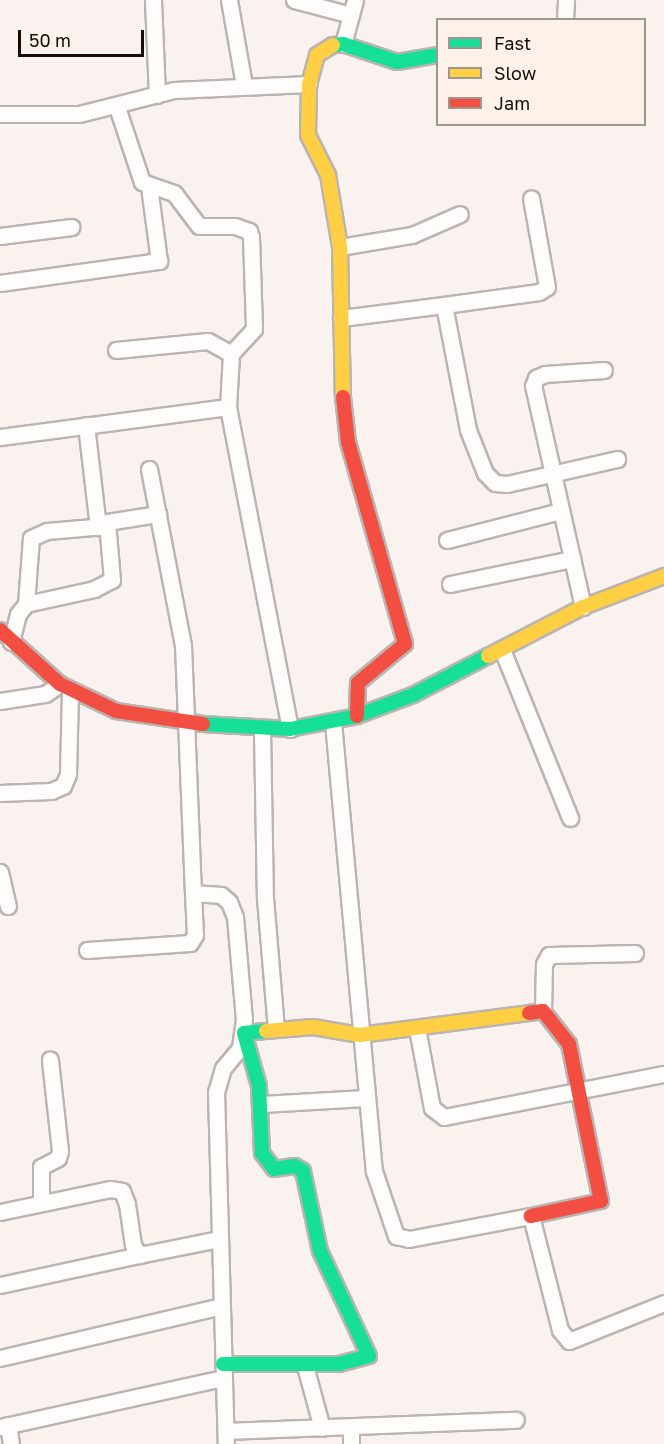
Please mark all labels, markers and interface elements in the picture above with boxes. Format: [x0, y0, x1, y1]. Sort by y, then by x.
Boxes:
scale bar [21, 18, 147, 56]
legend [436, 18, 646, 126]
text: 50 m [29, 29, 71, 51]
text: Fast [494, 32, 531, 54]
text: Slow [494, 62, 536, 84]
text: Jam [494, 92, 530, 114]

